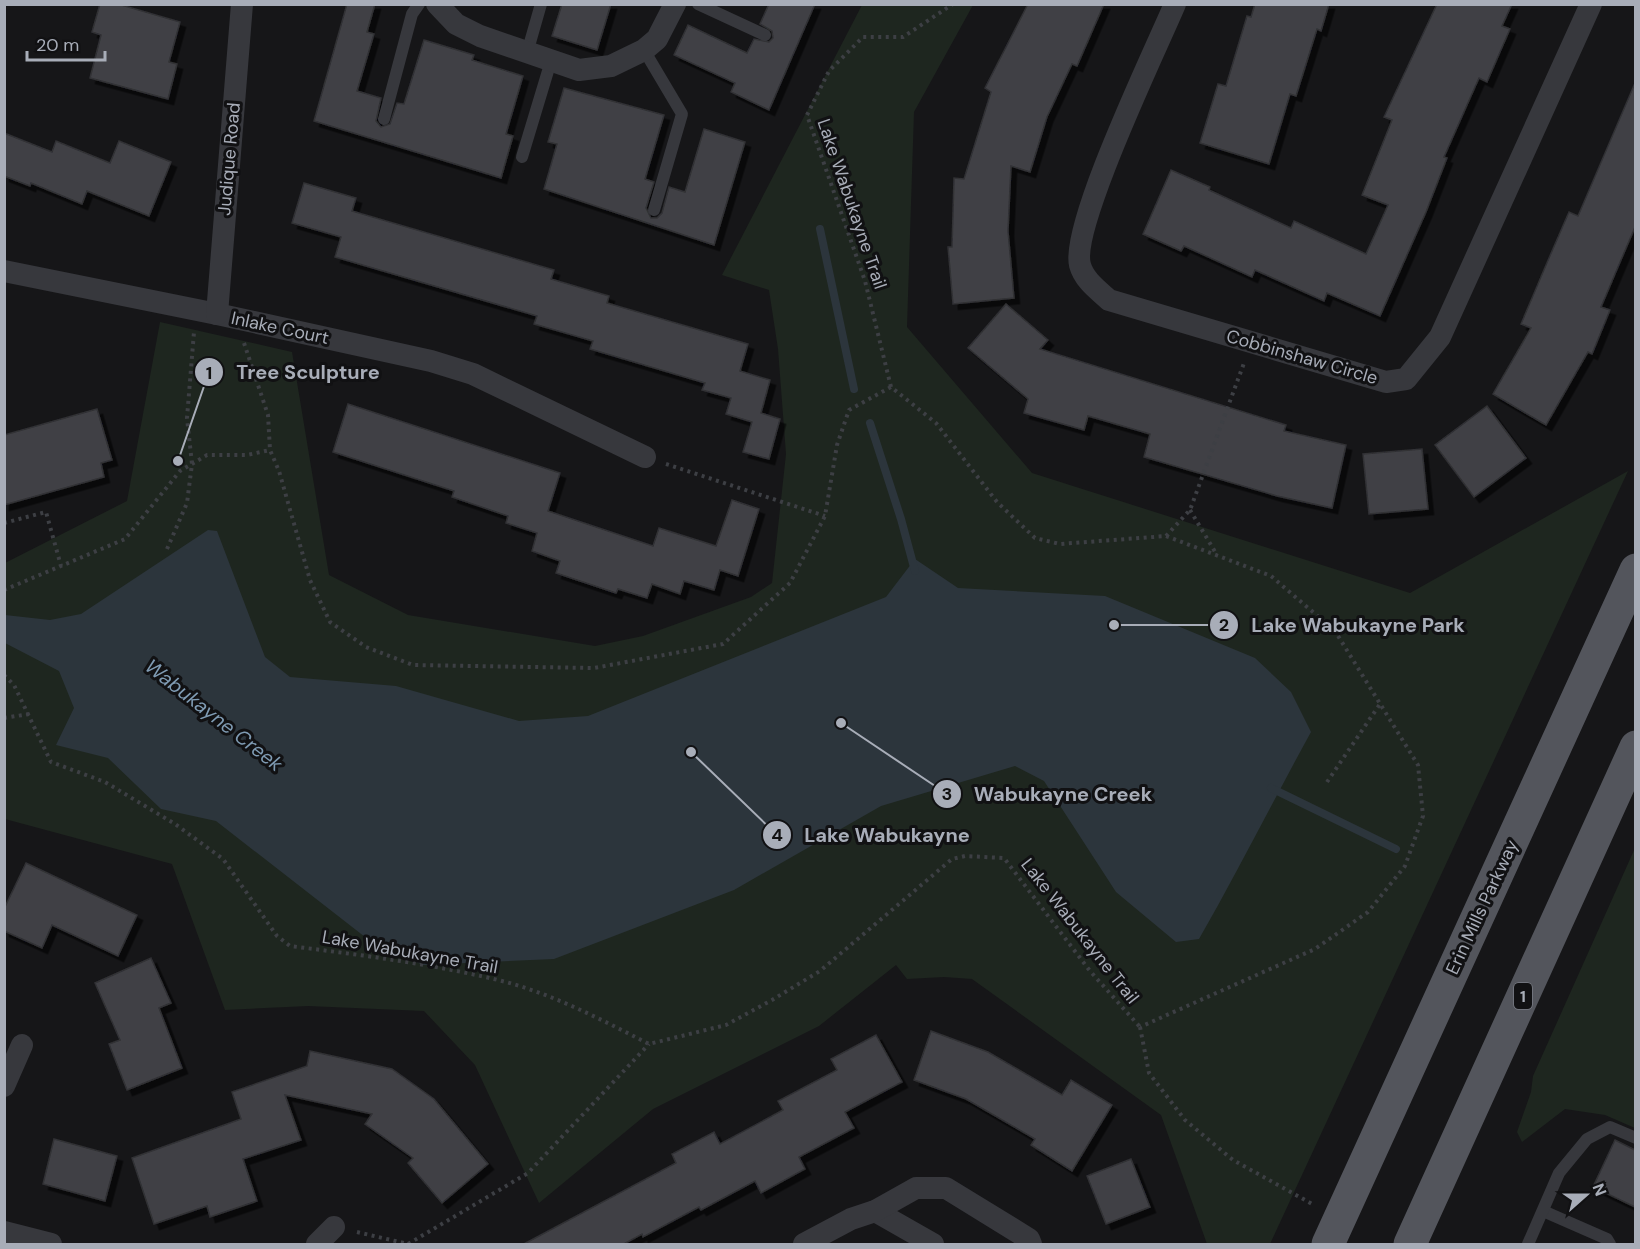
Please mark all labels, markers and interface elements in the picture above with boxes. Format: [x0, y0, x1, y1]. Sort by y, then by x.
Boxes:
scale bar [27, 24, 105, 62]
text: 20 m [36, 33, 79, 57]
street label: Judique Road [212, 101, 246, 217]
street label: Lake Wabukayne Trail [812, 116, 892, 292]
street label: Inlake Court [229, 306, 331, 350]
street label: Cobbinshaw Circle [1224, 324, 1380, 390]
callout: Tree Sculpture [194, 353, 391, 391]
text: Tree Sculpture [236, 359, 380, 385]
text: 1 [206, 361, 212, 385]
callout: Lake Wabukayne Park [1209, 606, 1477, 644]
text: Lake Wabukayne Park [1251, 612, 1465, 638]
text: 2 [1219, 613, 1229, 637]
water label: Wabukayne Creek [140, 653, 289, 778]
callout: Wabukayne Creek [932, 775, 1165, 813]
text: Wabukayne Creek [974, 781, 1153, 807]
text: 3 [942, 782, 952, 806]
callout: Lake Wabukayne [762, 816, 982, 854]
text: Lake Wabukayne [804, 822, 970, 848]
text: 4 [771, 823, 783, 847]
street label: Erin Mills Parkway [1440, 836, 1524, 978]
street label: Lake Wabukayne Trail [1016, 853, 1144, 1009]
street label: Lake Wabukayne Trail [320, 925, 500, 979]
road number: 1 [1514, 983, 1532, 1009]
north arrow [1556, 1165, 1616, 1225]
text: N [1588, 1181, 1611, 1199]

